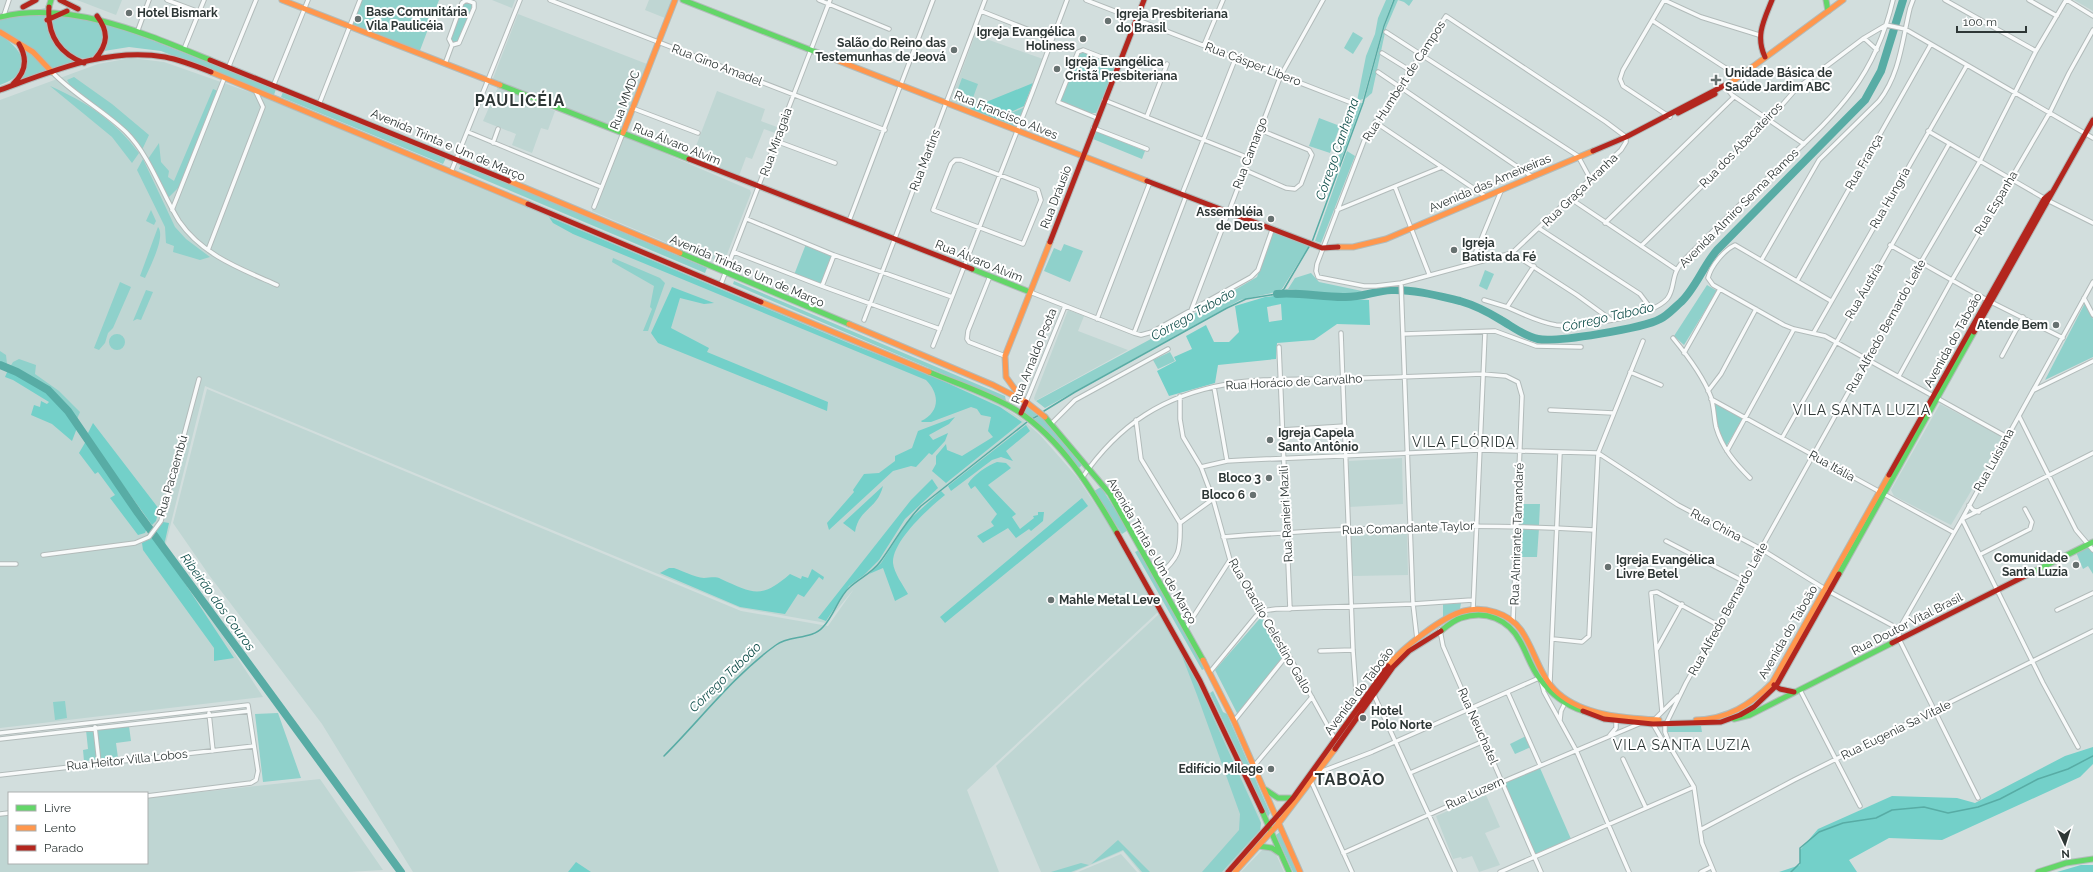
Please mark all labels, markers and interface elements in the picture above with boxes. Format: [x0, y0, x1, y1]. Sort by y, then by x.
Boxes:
place label: Base Comunitária Vila Paulicéia [366, 5, 468, 33]
place label: Hotel Bismark [137, 6, 218, 20]
place label: Igreja Presbiteriana do Brasil [1116, 7, 1228, 35]
marker: Hotel Bismark [124, 8, 134, 18]
scale bar [1957, 8, 2026, 34]
marker: Base Comunitária Vila Paulicéia [353, 14, 363, 24]
text: 100 m [1963, 15, 1997, 29]
marker: Igreja Presbiteriana do Brasil [1103, 16, 1113, 26]
street label: Rua Humbert de Campos [1360, 18, 1448, 144]
place label: Igreja Evangélica Holiness [976, 25, 1075, 53]
marker: Igreja Evangélica Holiness [1078, 34, 1088, 44]
place label: Salão do Reino das Testemunhas de Jeová [815, 36, 946, 64]
street label: Rua Cásper Libero [1203, 39, 1303, 89]
street label: Rua Gino Amadel [670, 41, 765, 89]
marker: Salão do Reino das Testemunhas de Jeová [949, 45, 959, 55]
place label: Igreja Evangélica Cristã Presbiteriana [1065, 55, 1178, 83]
marker: Igreja Evangélica Cristã Presbiteriana [1052, 64, 1062, 74]
place label: Unidade Básica de Saúde Jardim ABC [1725, 66, 1832, 94]
street label: Rua MMDC [607, 68, 643, 132]
marker: Unidade Básica de Saúde Jardim ABC [1710, 74, 1722, 86]
street label: Rua Francisco Alves [952, 88, 1060, 142]
district label: PAULICÉIA [475, 90, 565, 110]
water label: Córrego Canhema [1312, 96, 1362, 202]
street label: Rua dos Abacateiros [1697, 99, 1786, 191]
street label: Avenida Trinta e Um de Março [369, 106, 527, 184]
street label: Rua Miragaia [757, 106, 795, 178]
street label: Rua Camargo [1230, 115, 1270, 191]
street label: Rua Álvaro Alvim [631, 120, 723, 168]
street label: Rua Martins [907, 127, 943, 193]
street label: Rua França [1842, 132, 1886, 192]
street label: Avenida Almiro Senna Ramos [1677, 145, 1802, 270]
street label: Avenida das Ameixeiras [1427, 151, 1553, 215]
street label: Rua Graça Aranha [1540, 151, 1620, 229]
street label: Rua Dráusio [1038, 163, 1074, 231]
street label: Rua Hungria [1867, 165, 1913, 231]
street label: Rua Espanha [1971, 169, 2021, 237]
place label: Assembléia de Deus [1196, 205, 1263, 233]
marker: Assembléia de Deus [1266, 214, 1276, 224]
street label: Avenida Trinta e Um de Março [668, 232, 826, 310]
place label: Igreja Batista da Fé [1462, 236, 1536, 264]
street label: Rua Álvaro Alvim [933, 237, 1025, 285]
marker: Igreja Batista da Fé [1449, 245, 1459, 255]
street label: Rua Alfredo Bernardo Leite [1843, 257, 1929, 395]
street label: Rua Áustria [1842, 260, 1886, 322]
water label: Córrego Taboão [1148, 285, 1238, 343]
street label: Avenida do Taboão [1921, 290, 1985, 390]
water label: Córrego Taboão [1560, 299, 1656, 335]
street label: Rua Arnaldo Psota [1008, 306, 1060, 406]
place label: Atende Bem [1977, 318, 2048, 332]
marker: Atende Bem [2051, 320, 2061, 330]
street label: Rua Horácio de Carvalho [1225, 371, 1363, 393]
district label: VILA SANTA LUZIA [1793, 402, 1931, 418]
place label: Igreja Capela Santo Antônio [1278, 426, 1358, 454]
street label: Rua Luisiana [1971, 426, 2017, 494]
district label: VILA FLÓRIDA [1412, 433, 1516, 450]
street label: Rua Pacaembú [154, 434, 190, 518]
marker: Igreja Capela Santo Antônio [1265, 435, 1275, 445]
street label: Rua Itália [1807, 448, 1857, 484]
street label: Rua Almirante Tamandaré [1508, 462, 1526, 606]
street label: Rua Ranieri Mazili [1276, 465, 1296, 563]
place label: Bloco 3 [1218, 471, 1261, 485]
marker: Bloco 3 [1264, 473, 1274, 483]
street label: Avenida Trinta e Um de Março [1104, 475, 1200, 627]
place label: Bloco 6 [1202, 488, 1245, 502]
marker: Bloco 6 [1248, 490, 1258, 500]
street label: Rua China [1688, 506, 1744, 544]
street label: Rua Comandante Taylor [1342, 519, 1475, 537]
street label: Rua Alfredo Bernardo Leite [1685, 540, 1771, 678]
water label: Ribeirão dos Couros [178, 550, 258, 654]
place label: Comunidade Santa Luzia [1994, 551, 2068, 579]
place label: Igreja Evangélica Livre Betel [1616, 553, 1715, 581]
street label: Rua Otacílio Celestino Gallo [1226, 556, 1314, 696]
marker: Comunidade Santa Luzia [2071, 560, 2081, 570]
marker: Igreja Evangélica Livre Betel [1603, 562, 1613, 572]
street label: Avenida do Taboão [1755, 583, 1821, 681]
street label: Rua Doutor Vital Brasil [1849, 590, 1965, 658]
place label: Mahle Metal Leve [1059, 593, 1160, 607]
marker: Mahle Metal Leve [1046, 595, 1056, 605]
water label: Córrego Taboão [686, 639, 764, 715]
street label: Avenida do Taboão [1322, 645, 1396, 737]
street label: Rua Neuchatel [1455, 686, 1501, 767]
street label: Rua Eugenia Sa Vitale [1839, 697, 1953, 763]
place label: Hotel Polo Norte [1371, 704, 1432, 732]
marker: Hotel Polo Norte [1358, 713, 1368, 723]
district label: VILA SANTA LUZIA [1613, 737, 1751, 753]
street label: Rua Heitor Villa Lobos [66, 747, 188, 773]
place label: Edifício Milege [1178, 762, 1263, 776]
marker: Edifício Milege [1266, 764, 1276, 774]
district label: TABOÃO [1315, 769, 1385, 789]
street label: Rua Luzern [1444, 774, 1506, 812]
legend [8, 792, 148, 864]
text: Livre [44, 801, 71, 815]
text: Lento [44, 821, 76, 835]
north arrow [2045, 824, 2085, 864]
text: Parado [44, 841, 83, 855]
text: N [2061, 847, 2070, 860]

